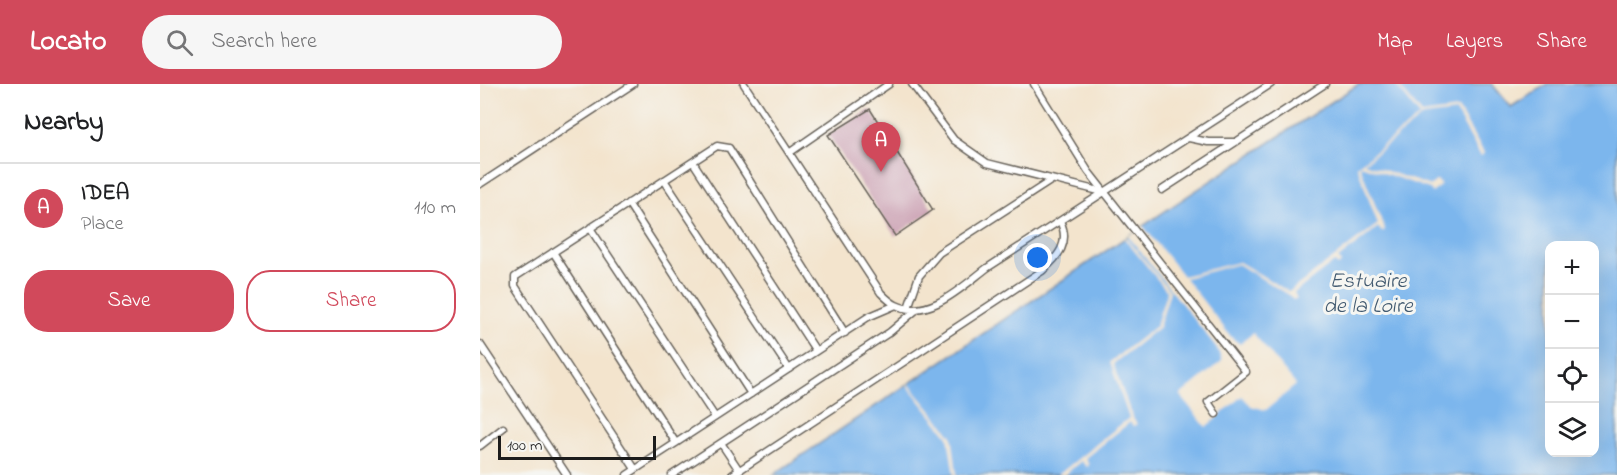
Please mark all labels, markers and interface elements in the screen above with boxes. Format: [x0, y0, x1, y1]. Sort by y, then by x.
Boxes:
search box [142, 15, 562, 69]
text: Locato [30, 22, 106, 63]
icon: search [163, 26, 196, 59]
text: Search here [211, 26, 317, 58]
text: Map [1377, 27, 1413, 57]
text: Layers [1446, 27, 1503, 57]
text: Share [1536, 27, 1587, 57]
text: Nearby [24, 104, 103, 142]
pin: A [862, 122, 900, 172]
text: IDEA [81, 178, 129, 210]
text: A [37, 194, 50, 223]
text: 110 m [414, 194, 456, 223]
text: Place [81, 210, 123, 239]
map controls [1545, 241, 1599, 457]
button: + [1545, 241, 1599, 295]
your location [1023, 243, 1052, 272]
water label: Estuaire de la Loire [1323, 266, 1414, 323]
button: Save [24, 270, 234, 332]
button: Share [246, 270, 456, 332]
button: − [1545, 295, 1599, 349]
button: locate [1545, 349, 1599, 403]
button: layers [1545, 403, 1599, 457]
scale bar [498, 433, 656, 460]
text: 100 m [507, 434, 542, 458]

